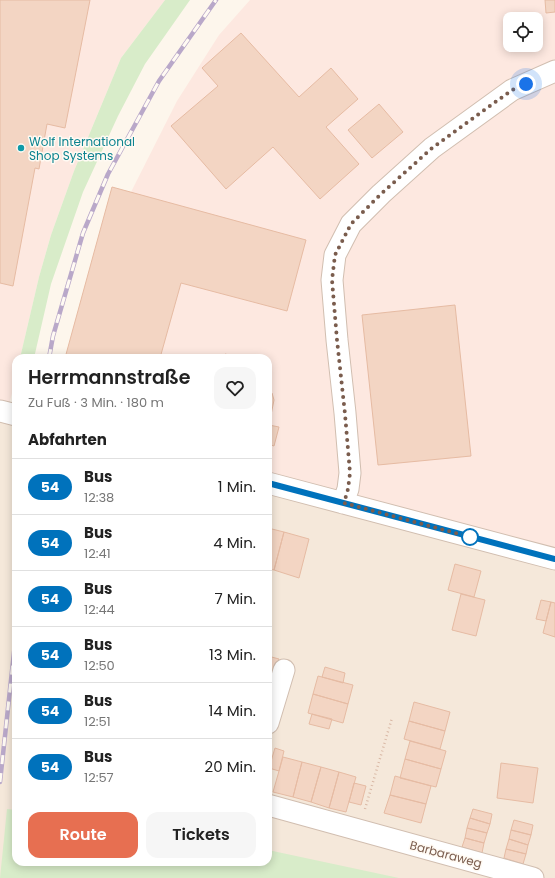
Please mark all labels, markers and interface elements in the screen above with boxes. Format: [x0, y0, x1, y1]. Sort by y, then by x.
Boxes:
map controls [503, 12, 543, 52]
button: locate [503, 12, 543, 52]
your location [516, 74, 536, 94]
place label: Wolf International Shop Systems [29, 133, 135, 164]
marker: Wolf International Shop Systems [16, 143, 26, 153]
text: Herrmannstraße [28, 364, 190, 391]
button: heart [214, 367, 256, 409]
text: Zu Fuß · 3 Min. · 180 m [28, 393, 164, 412]
text: Abfahrten [28, 429, 107, 450]
text: Bus [84, 466, 112, 487]
text: 1 Min. [218, 476, 256, 497]
text: 54 [41, 477, 59, 497]
text: 12:38 [84, 488, 114, 507]
text: Bus [84, 522, 112, 543]
unlabelled marker [461, 528, 479, 546]
text: 4 Min. [213, 532, 256, 553]
text: 54 [41, 533, 59, 553]
text: 12:41 [84, 544, 111, 563]
text: Bus [84, 578, 112, 599]
text: 7 Min. [214, 588, 256, 609]
text: 54 [41, 589, 59, 609]
text: 12:44 [84, 600, 115, 619]
text: Bus [84, 634, 112, 655]
text: 13 Min. [209, 644, 256, 665]
text: 54 [41, 645, 59, 665]
text: 12:50 [84, 656, 115, 675]
text: Bus [84, 690, 112, 711]
text: 14 Min. [208, 700, 256, 721]
text: 54 [41, 701, 59, 721]
text: 12:51 [84, 712, 111, 731]
text: Bus [84, 746, 112, 767]
text: 20 Min. [205, 756, 256, 777]
text: 54 [41, 757, 59, 777]
text: 12:57 [84, 768, 114, 787]
button: Route [28, 812, 138, 858]
button: Tickets [146, 812, 256, 858]
street label: Barbaraweg [408, 836, 484, 872]

